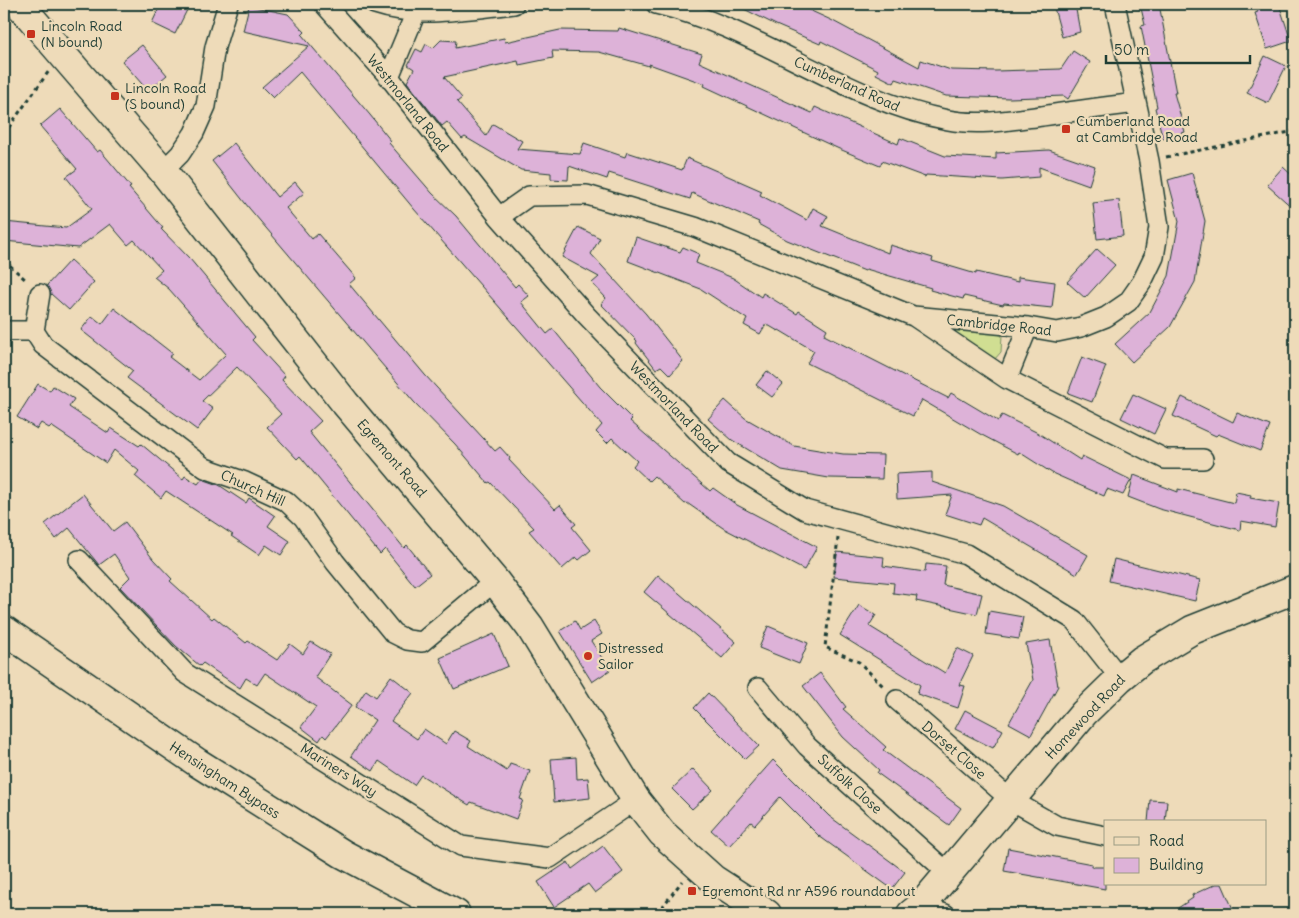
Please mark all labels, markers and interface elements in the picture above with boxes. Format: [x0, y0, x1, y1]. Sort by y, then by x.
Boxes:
place label: Lincoln Road (N bound) [41, 17, 122, 51]
marker: Lincoln Road (N bound) [25, 28, 37, 40]
scale bar [1106, 32, 1250, 64]
text: 50 m [1114, 40, 1149, 59]
street label: Westmorland Road [363, 51, 453, 155]
street label: Cumberland Road [791, 53, 903, 115]
place label: Lincoln Road (S bound) [125, 79, 206, 113]
marker: Lincoln Road (S bound) [109, 90, 121, 102]
place label: Cumberland Road at Cambridge Road [1076, 112, 1198, 146]
marker: Cumberland Road at Cambridge Road [1060, 123, 1072, 135]
street label: Cambridge Road [945, 311, 1053, 339]
street label: Westmorland Road [626, 357, 722, 457]
street label: Egremont Road [353, 415, 431, 501]
street label: Church Hill [218, 466, 288, 510]
place label: Distressed Sailor [598, 639, 664, 673]
marker: Distressed Sailor [582, 650, 594, 662]
street label: Homewood Road [1041, 671, 1129, 763]
street label: Dorset Close [918, 717, 990, 783]
street label: Hensingham Bypass [166, 737, 284, 823]
street label: Mariners Way [297, 739, 381, 801]
street label: Suffolk Close [814, 750, 886, 818]
legend [1104, 820, 1266, 886]
text: Road [1149, 831, 1184, 850]
text: Building [1149, 855, 1204, 874]
place label: Egremont Rd nr A596 roundabout [702, 882, 916, 900]
marker: Egremont Rd nr A596 roundabout [686, 885, 698, 897]

